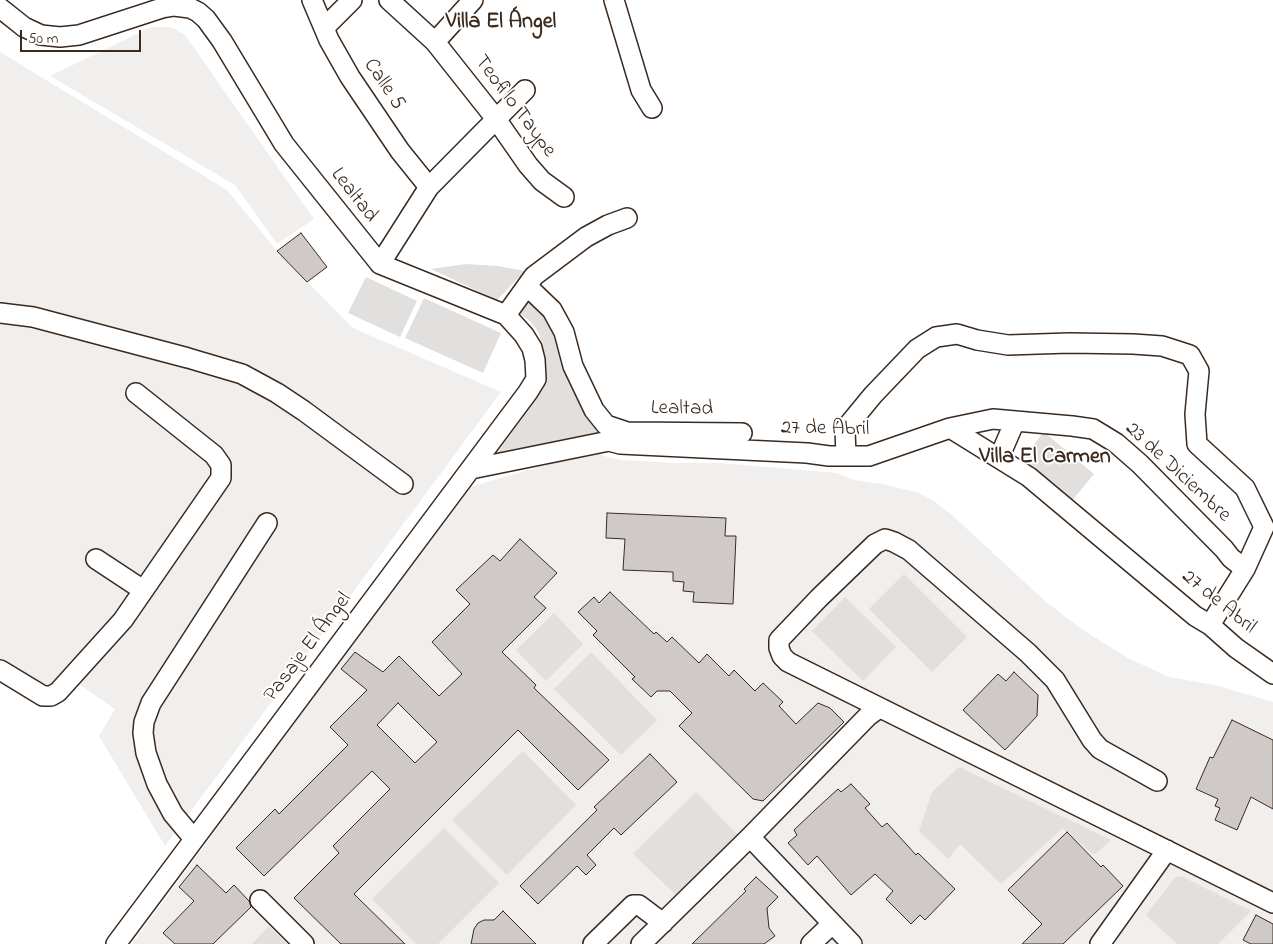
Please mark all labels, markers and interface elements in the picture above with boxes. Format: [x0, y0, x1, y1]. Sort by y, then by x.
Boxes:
district label: Villa El Ángel [446, 10, 556, 36]
scale bar [22, 20, 144, 52]
text: 50 m [28, 28, 58, 50]
street label: Teofilo Taype [467, 51, 561, 163]
street label: Calle 5 [357, 54, 409, 116]
street label: Lealtad [324, 164, 382, 228]
street label: Lealtad [651, 397, 713, 423]
street label: 27 de Abril [780, 417, 870, 443]
street label: 23 de Diciembre [1119, 417, 1235, 529]
district label: Villa El Carmen [979, 445, 1111, 471]
street label: 27 de Abril [1176, 565, 1260, 641]
street label: Pasaje El Ángel [260, 588, 358, 708]

